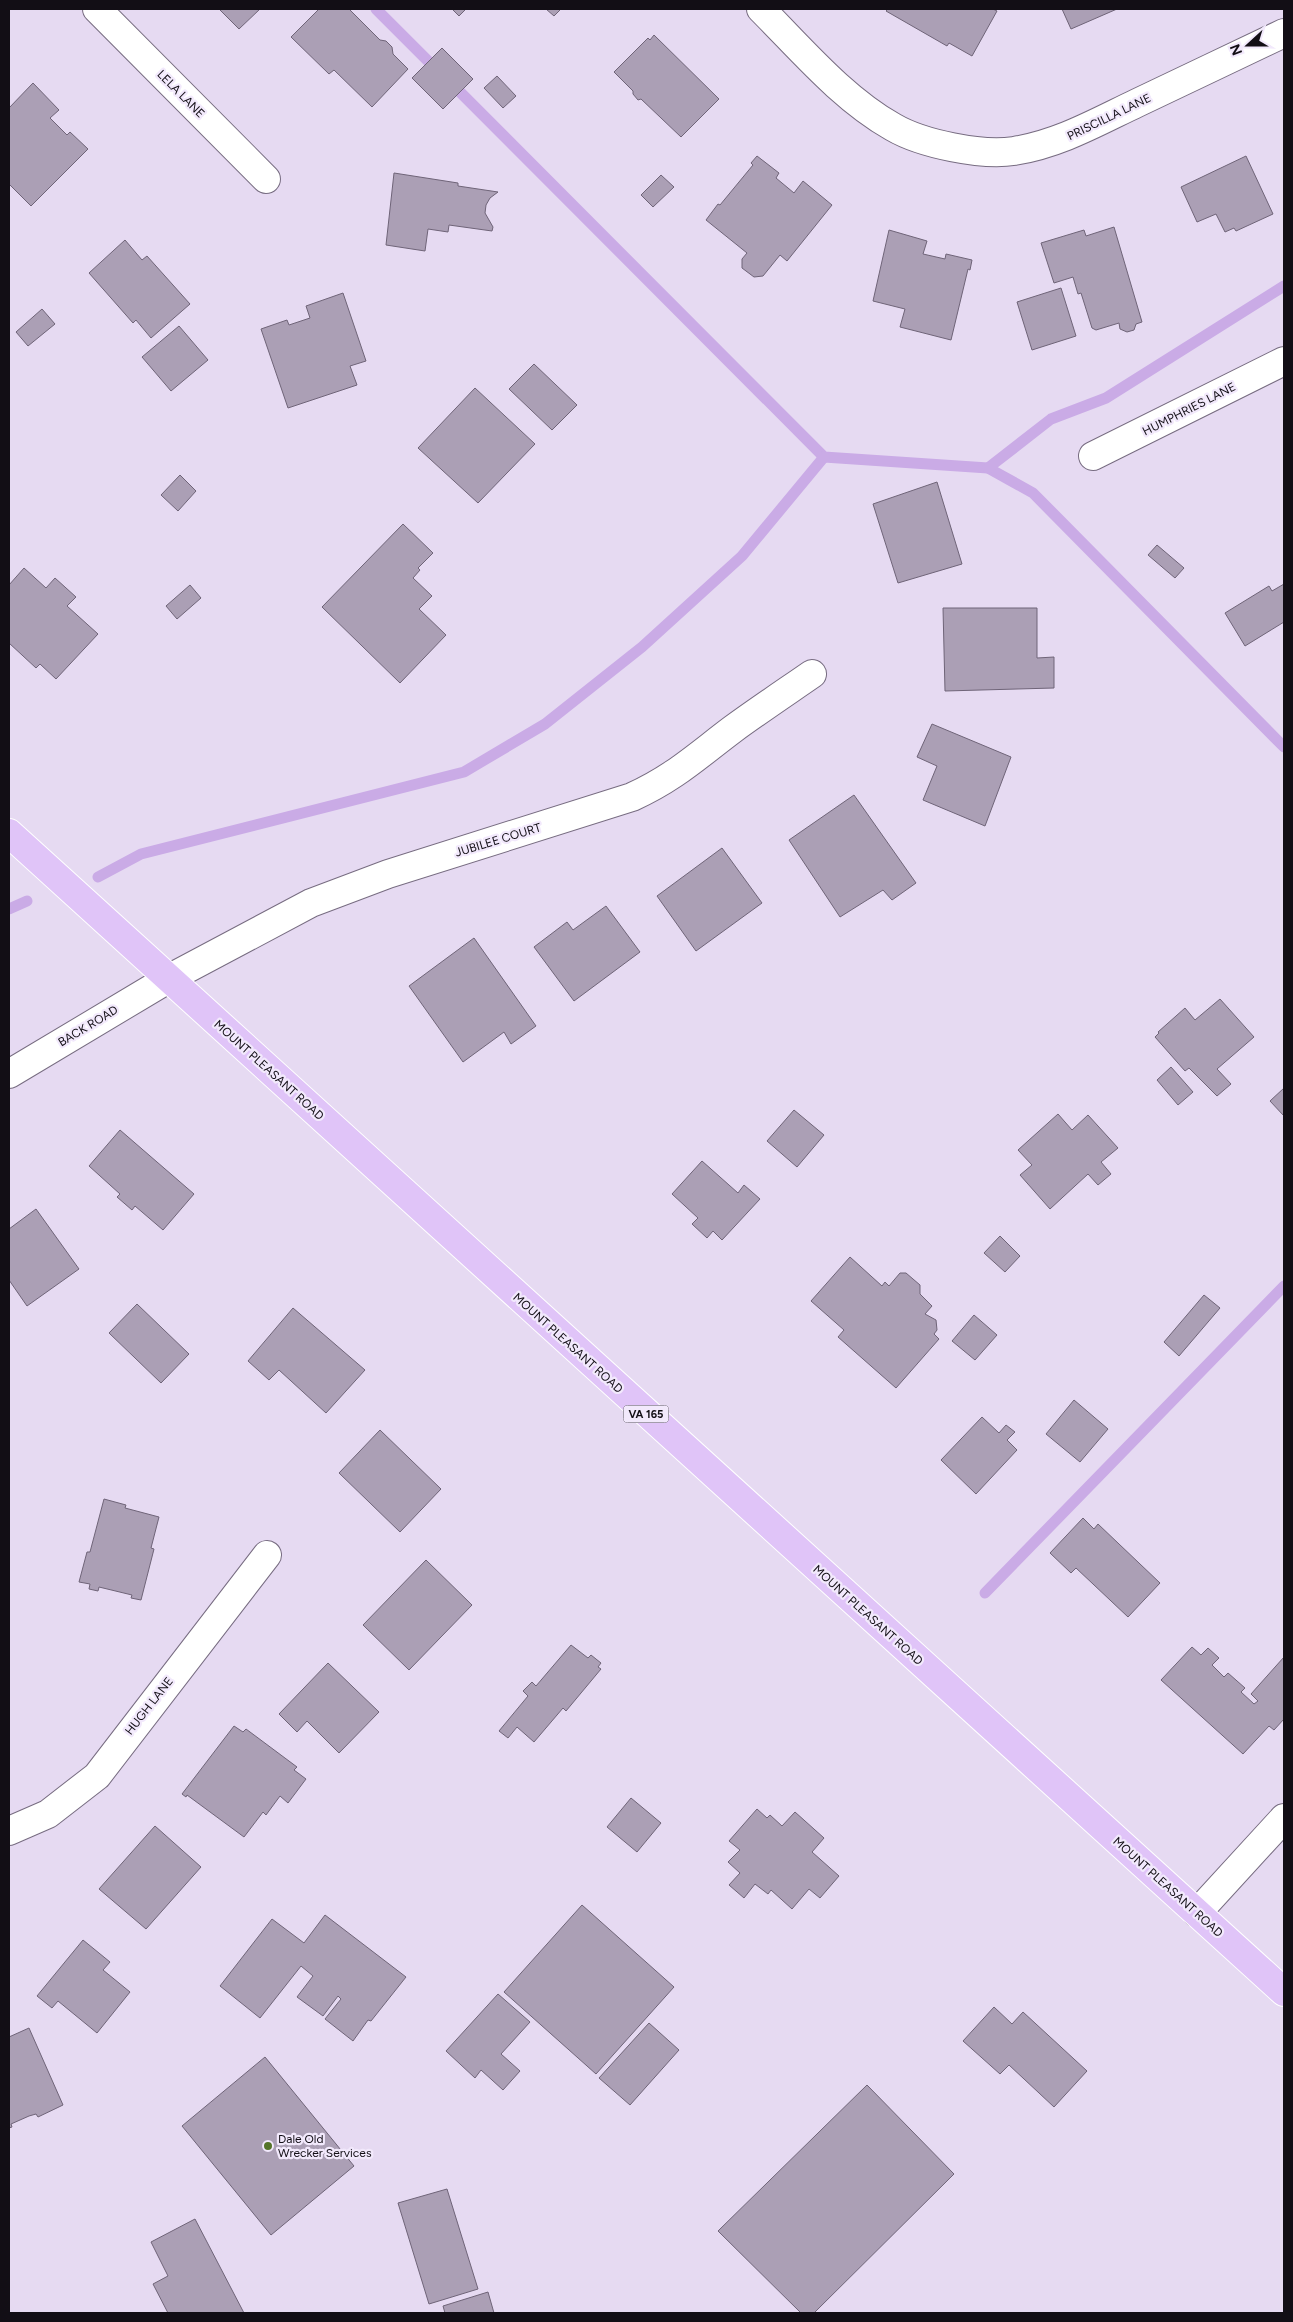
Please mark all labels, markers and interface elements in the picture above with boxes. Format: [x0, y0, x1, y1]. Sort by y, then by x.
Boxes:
north arrow [1223, 20, 1273, 70]
text: N [1226, 41, 1246, 58]
street label: LELA LANE [154, 67, 208, 121]
street label: PRISCILLA LANE [1065, 91, 1153, 143]
street label: HUMPHRIES LANE [1140, 379, 1238, 439]
street label: JUBILEE COURT [453, 820, 543, 860]
street label: BACK ROAD [56, 1003, 120, 1049]
street label: MOUNT PLEASANT ROAD [211, 1017, 327, 1123]
street label: MOUNT PLEASANT ROAD [510, 1290, 626, 1396]
road number: VA 165 [624, 1406, 668, 1422]
street label: MOUNT PLEASANT ROAD [810, 1562, 926, 1668]
street label: HUGH LANE [122, 1674, 176, 1738]
street label: MOUNT PLEASANT ROAD [1110, 1834, 1226, 1940]
place label: Dale Old Wrecker Services [278, 2132, 372, 2160]
marker: Dale Old Wrecker Services [262, 2140, 274, 2152]

